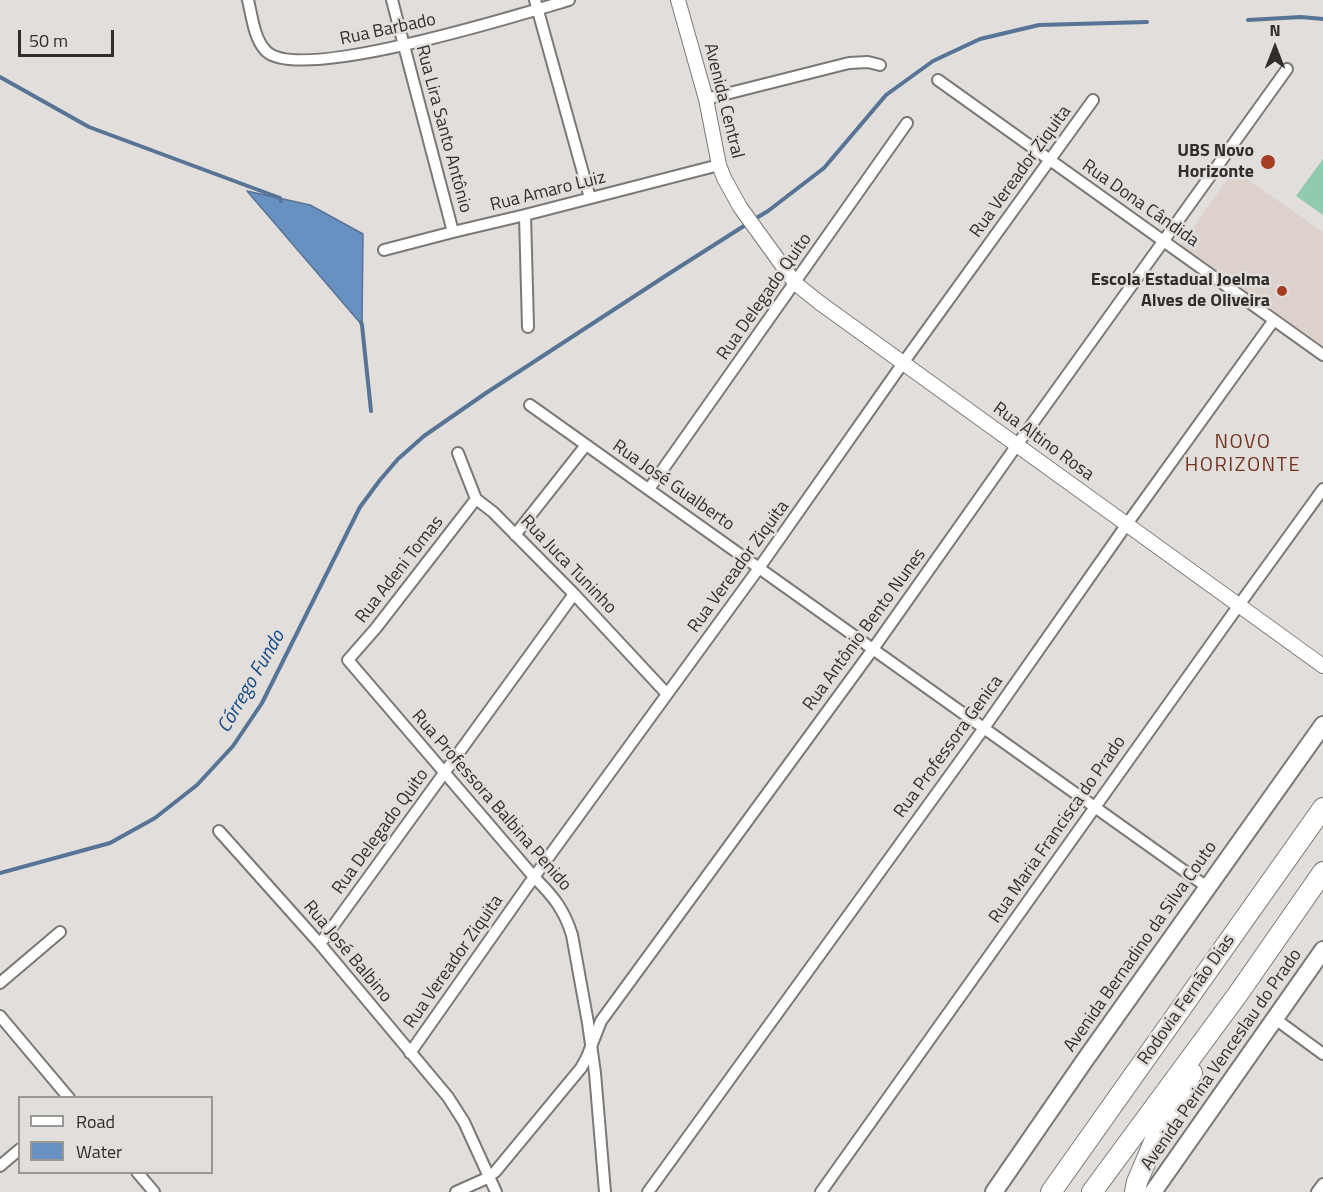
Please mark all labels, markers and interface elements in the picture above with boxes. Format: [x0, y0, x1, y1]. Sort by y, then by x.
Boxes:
street label: Rua Barbado [338, 9, 438, 51]
scale bar [21, 18, 117, 56]
north arrow [1245, 18, 1305, 78]
text: N [1269, 18, 1281, 42]
text: 50 m [29, 27, 68, 54]
street label: Avenida Central [698, 41, 748, 161]
street label: Rua Lira Santo Antônio [410, 43, 476, 215]
street label: Rua Vereador Ziquita [966, 102, 1076, 242]
place label: UBS Novo Horizonte [1177, 141, 1254, 184]
marker: UBS Novo Horizonte [1259, 153, 1277, 171]
street label: Rua Dona Cândida [1077, 156, 1203, 252]
street label: Rua Amaro Luiz [488, 167, 608, 217]
street label: Rua Delegado Quito [713, 229, 817, 365]
place label: Escola Estadual Joelma Alves de Oliveira [1091, 270, 1270, 312]
marker: Escola Estadual Joelma Alves de Oliveira [1275, 284, 1289, 298]
street label: Rua Altino Rosa [988, 398, 1098, 486]
district label: NOVO HORIZONTE [1185, 431, 1301, 478]
street label: Rua José Gualberto [608, 436, 738, 536]
street label: Rua Vereador Ziquita [684, 497, 794, 637]
street label: Rua Juca Tuninho [515, 511, 621, 619]
street label: Rua Adeni Tomas [351, 512, 449, 628]
street label: Rua Antônio Bento Nunes [799, 545, 931, 715]
water label: Córrego Fundo [213, 627, 291, 737]
street label: Rua Professora Genica [890, 672, 1008, 822]
street label: Rua Professora Balbina Penido [406, 706, 576, 896]
street label: Rua Maria Francisca do Prado [985, 732, 1131, 928]
street label: Rua Delegado Quito [328, 765, 434, 899]
street label: Avenida Bernadino da Silva Couto [1060, 838, 1222, 1056]
street label: Rua Vereador Ziquita [400, 891, 508, 1033]
street label: Rua José Balbino [298, 897, 396, 1007]
street label: Rodovia Fernão Dias [1134, 931, 1240, 1069]
street label: Avenida Perina Venceslau do Prado [1137, 945, 1307, 1175]
legend [18, 1096, 213, 1174]
text: Road [76, 1108, 115, 1135]
text: Water [76, 1138, 122, 1165]

